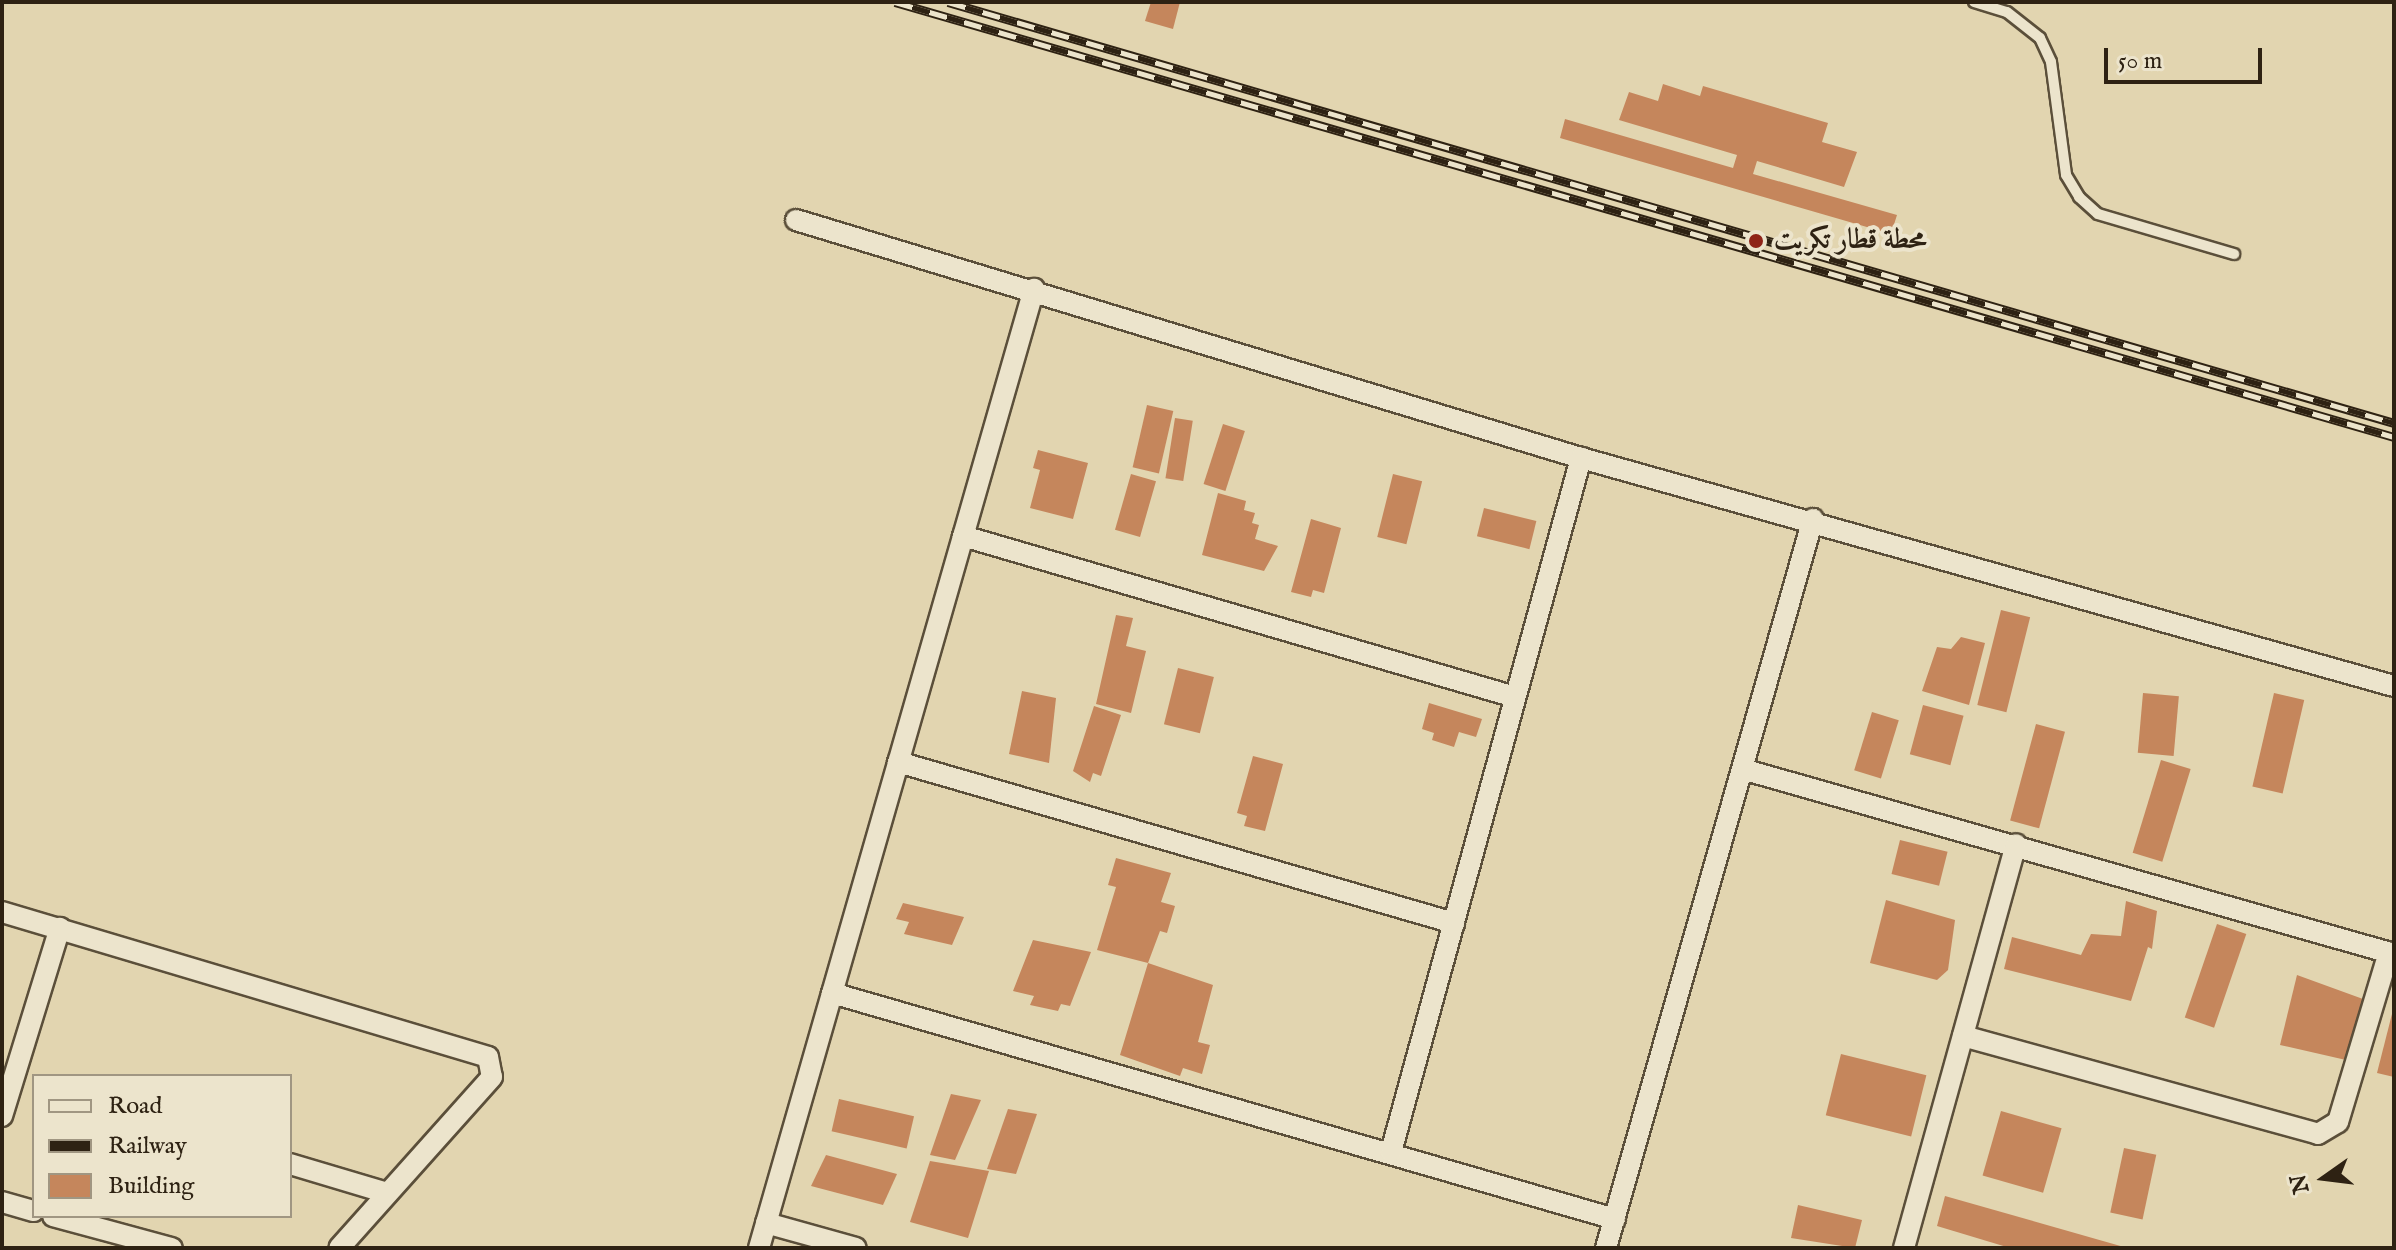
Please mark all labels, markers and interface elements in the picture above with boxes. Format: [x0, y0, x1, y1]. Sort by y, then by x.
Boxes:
scale bar [2108, 32, 2266, 82]
text: 50 m [2118, 46, 2162, 77]
place label: محطة قطار تكريت [1774, 224, 1927, 258]
marker: محطة قطار تكريت [1745, 230, 1767, 252]
legend [32, 1074, 292, 1218]
text: Road [108, 1091, 162, 1122]
text: Railway [108, 1131, 187, 1162]
north arrow [2284, 1138, 2364, 1218]
text: Building [108, 1171, 194, 1202]
text: N [2285, 1171, 2317, 1196]

